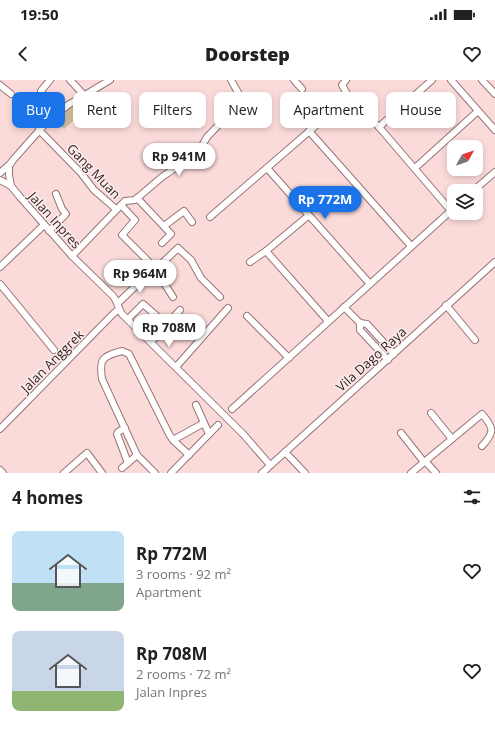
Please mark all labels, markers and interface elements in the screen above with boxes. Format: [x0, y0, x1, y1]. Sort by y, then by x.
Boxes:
text: 19:50 [20, 4, 59, 24]
text: Doorstep [205, 42, 290, 66]
icon: back [12, 43, 34, 65]
icon: heart [461, 43, 483, 65]
chip: Buy [12, 92, 65, 128]
chip: Rent [73, 92, 131, 128]
chip: Filters [139, 92, 206, 128]
chip: New [214, 92, 272, 128]
chip: Apartment [280, 92, 378, 128]
chip: House [386, 92, 456, 128]
street label: Gang Muan [63, 140, 125, 202]
north arrow [447, 140, 483, 176]
map controls [447, 140, 483, 220]
pin: Rp 941M [142, 143, 216, 177]
text: Rp 941M [152, 147, 206, 165]
button: layers [447, 184, 483, 220]
street label: Jalan Inpres [23, 186, 85, 252]
pin: Rp 772M [288, 186, 362, 220]
text: Rp 772M [298, 190, 352, 208]
pin: Rp 964M [103, 260, 177, 294]
text: Rp 964M [113, 264, 167, 282]
pin: Rp 708M [132, 314, 206, 348]
text: Rp 708M [142, 318, 196, 336]
street label: Vila Dago Raya [332, 323, 410, 395]
street label: Jalan Anggrek [15, 325, 88, 398]
text: 4 homes [12, 486, 83, 509]
icon: filters [461, 486, 483, 508]
text: Rp 772M [136, 542, 208, 565]
icon: home [44, 547, 92, 595]
icon: heart [461, 560, 483, 582]
text: 3 rooms · 92 m² [136, 565, 231, 583]
text: Apartment [136, 583, 201, 601]
text: Rp 708M [136, 642, 208, 665]
icon: home [44, 647, 92, 695]
icon: heart [461, 660, 483, 682]
text: 2 rooms · 72 m² [136, 665, 231, 683]
text: Jalan Inpres [136, 683, 207, 701]

